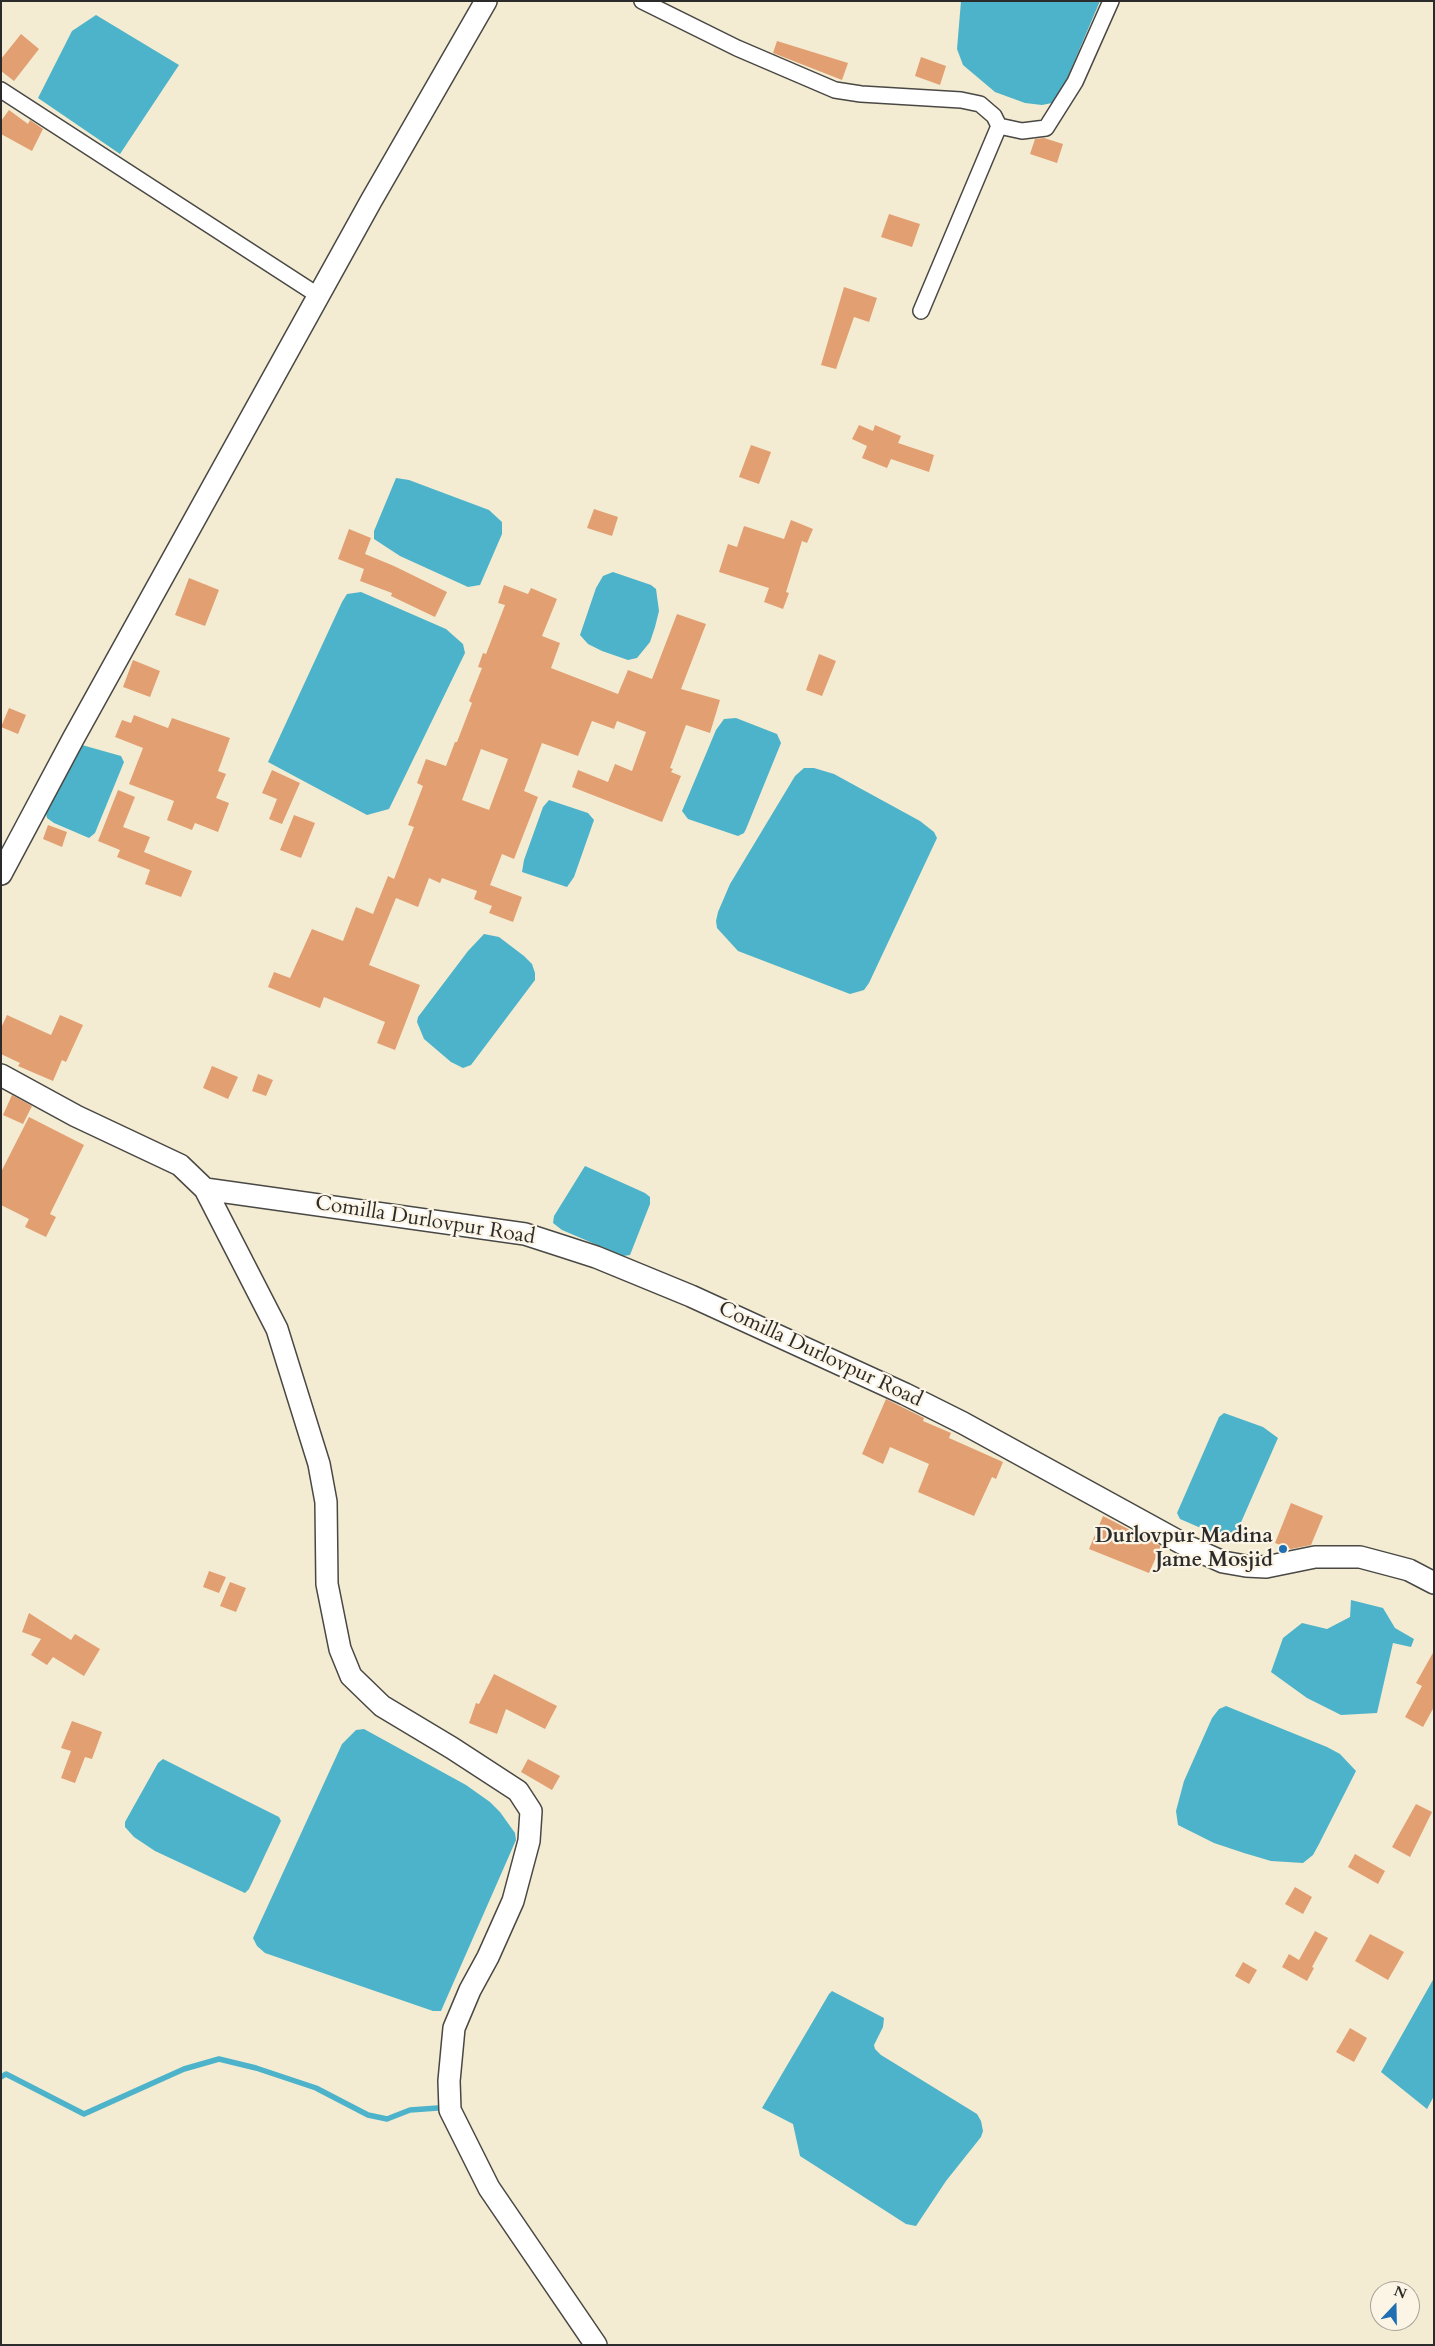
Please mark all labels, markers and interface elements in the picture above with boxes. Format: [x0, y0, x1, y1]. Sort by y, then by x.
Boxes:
street label: Comilla Durlovpur Road [313, 1191, 537, 1251]
street label: Comilla Durlovpur Road [714, 1297, 926, 1413]
place label: Durlovpur Madina Jame Mosjid [1095, 1524, 1273, 1574]
marker: Durlovpur Madina Jame Mosjid [1277, 1543, 1289, 1555]
north arrow [1370, 2281, 1420, 2331]
text: N [1391, 2281, 1409, 2304]

